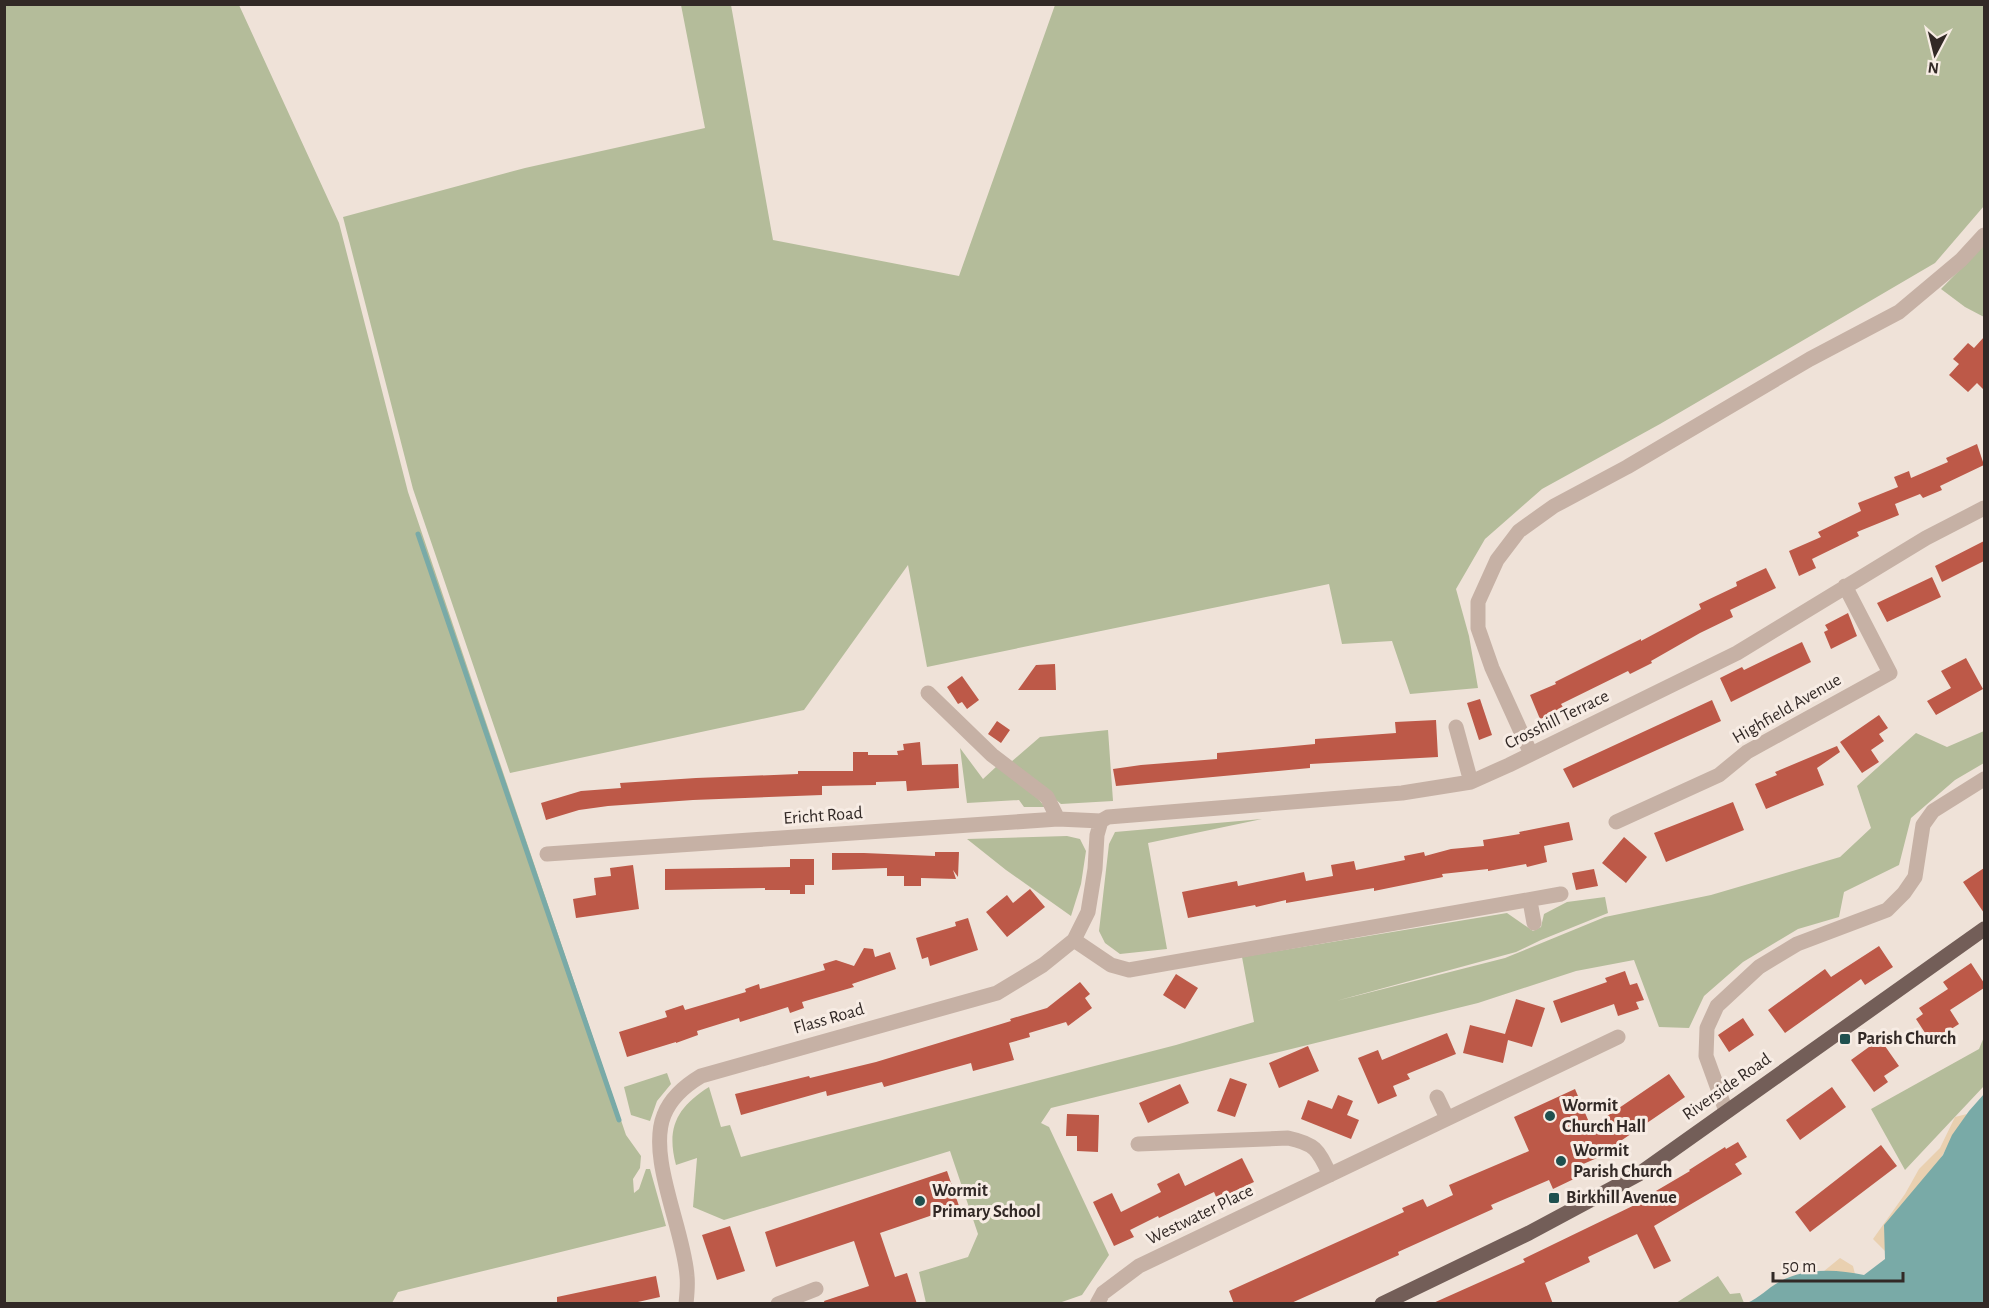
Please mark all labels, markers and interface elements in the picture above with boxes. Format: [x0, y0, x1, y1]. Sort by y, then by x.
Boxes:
north arrow [1905, 24, 1965, 84]
text: N [1927, 59, 1940, 77]
street label: Highfield Avenue [1730, 671, 1844, 747]
street label: Crosshill Terrace [1502, 687, 1612, 753]
street label: Ericht Road [783, 804, 863, 828]
street label: Flass Road [792, 1000, 866, 1038]
place label: Parish Church [1857, 1030, 1956, 1048]
marker: Parish Church [1838, 1032, 1852, 1046]
street label: Riverside Road [1680, 1050, 1774, 1124]
place label: Wormit Church Hall [1562, 1097, 1646, 1136]
marker: Wormit Church Hall [1543, 1109, 1557, 1123]
place label: Wormit Parish Church [1573, 1142, 1672, 1181]
marker: Wormit Parish Church [1554, 1154, 1568, 1168]
street label: Westwater Place [1144, 1181, 1256, 1249]
place label: Wormit Primary School [932, 1182, 1041, 1221]
place label: Birkhill Avenue [1566, 1189, 1677, 1207]
marker: Birkhill Avenue [1547, 1191, 1561, 1205]
marker: Wormit Primary School [913, 1194, 927, 1208]
scale bar [1773, 1245, 1904, 1283]
text: 50 m [1782, 1258, 1816, 1276]

